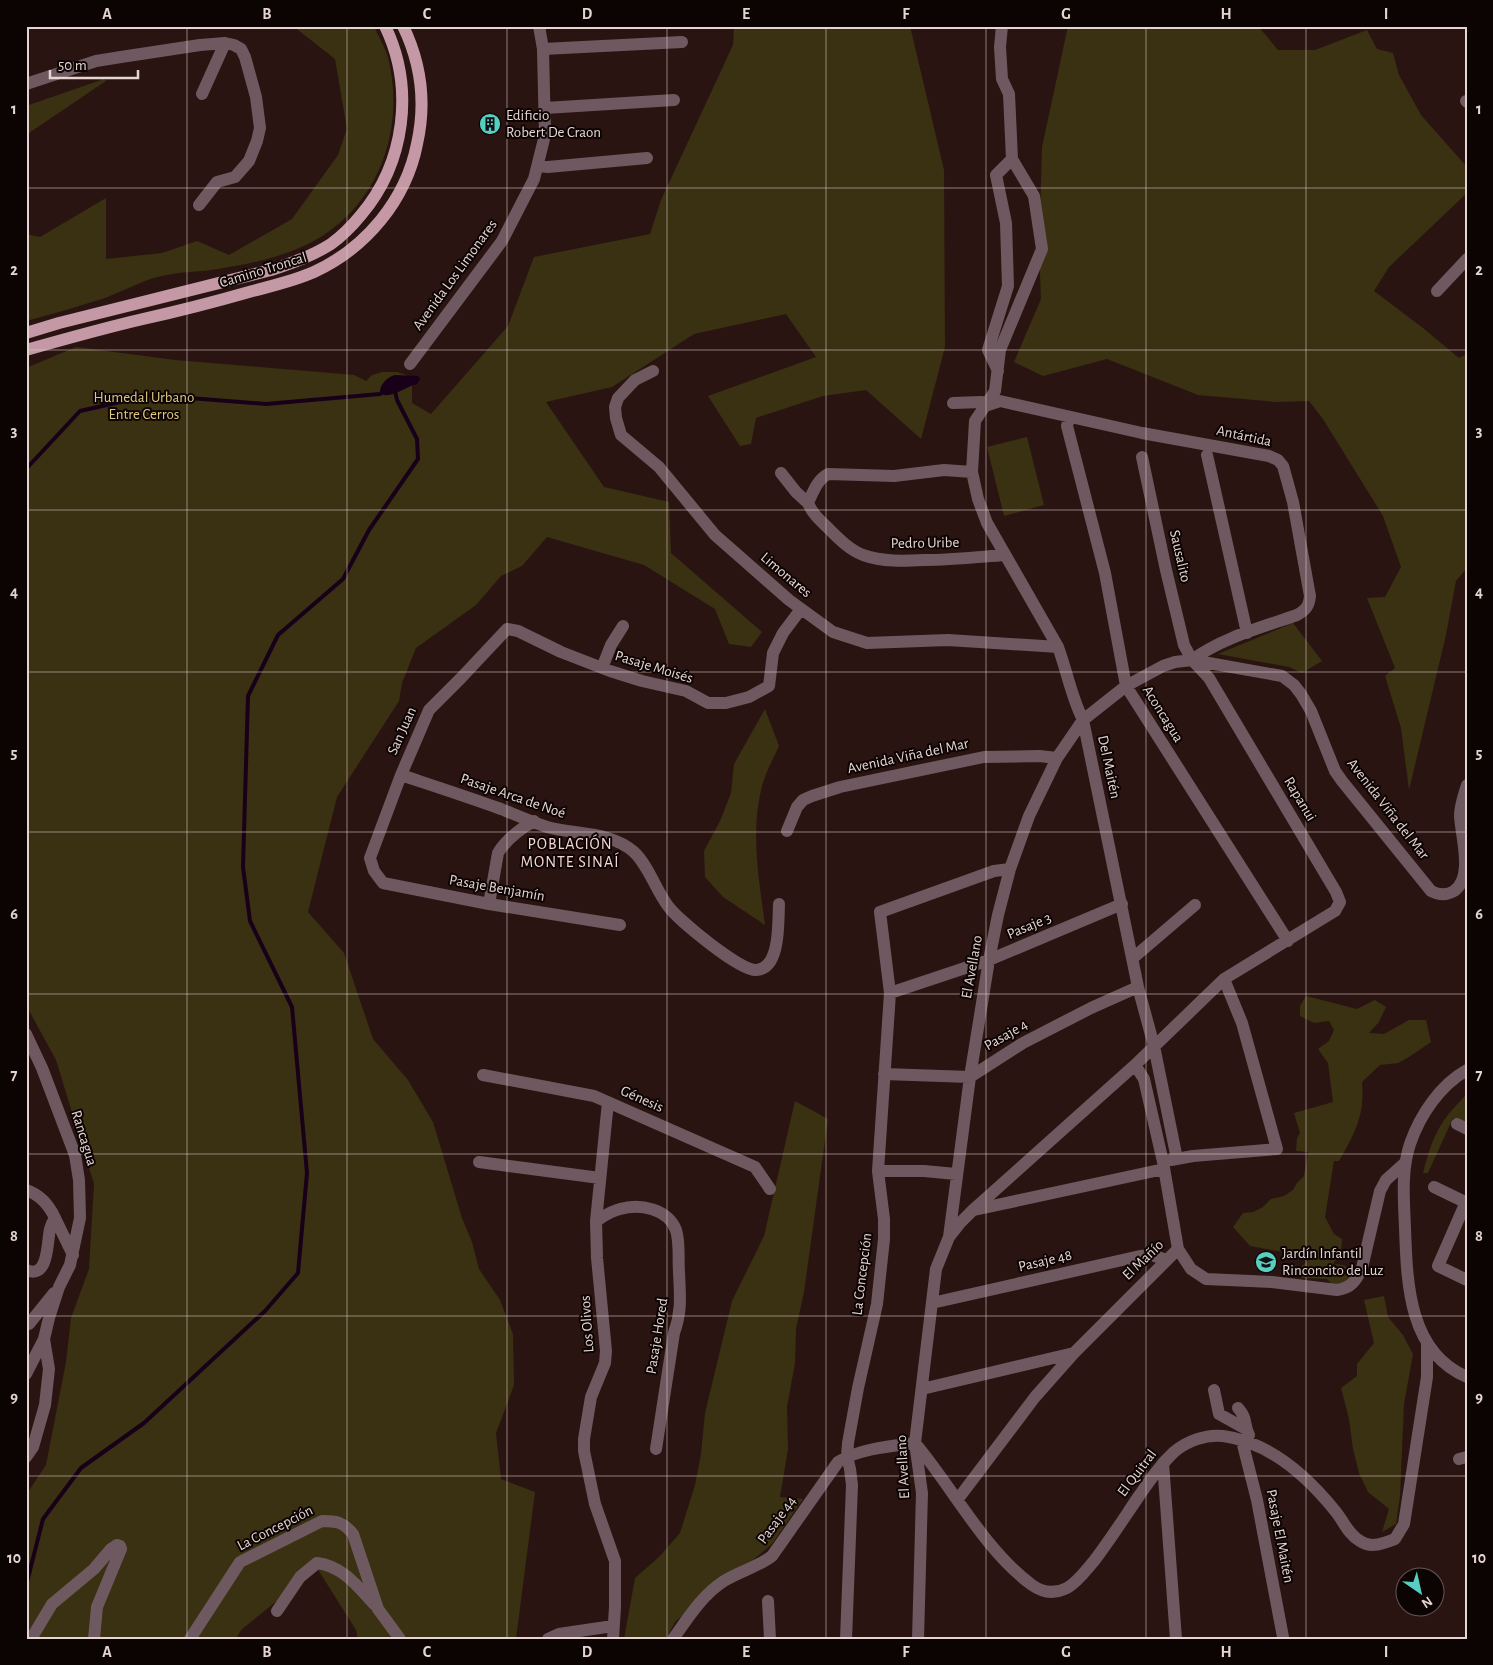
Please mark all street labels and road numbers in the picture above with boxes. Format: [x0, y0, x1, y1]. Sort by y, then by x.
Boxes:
street label: Avenida Los Limonares [410, 217, 500, 333]
street label: Camino Troncal [218, 250, 308, 290]
street label: Antártida [1215, 423, 1273, 449]
street label: Sausalito [1167, 528, 1193, 584]
street label: Pedro Uribe [891, 535, 960, 551]
street label: Limonares [758, 550, 814, 600]
street label: Pasaje Moisés [613, 648, 695, 686]
street label: Aconcagua [1140, 683, 1186, 745]
street label: San Juan [385, 705, 419, 757]
street label: Del Maitén [1095, 734, 1123, 800]
street label: Avenida Viña del Mar [846, 736, 970, 776]
street label: Avenida Viña del Mar [1344, 756, 1432, 862]
street label: Pasaje Arca de Noé [459, 771, 568, 821]
street label: Rapanui [1281, 774, 1319, 824]
street label: Pasaje Benjamín [448, 872, 546, 904]
street label: Pasaje 3 [1005, 910, 1053, 942]
street label: El Avellano [959, 934, 985, 1000]
street label: Pasaje 4 [982, 1017, 1030, 1053]
street label: Génesis [618, 1083, 666, 1115]
street label: Rancagua [68, 1109, 100, 1168]
street label: La Concepción [850, 1232, 874, 1316]
street label: El Mañío [1120, 1237, 1166, 1283]
street label: Pasaje 48 [1017, 1248, 1073, 1274]
street label: Los Olivos [578, 1295, 596, 1353]
street label: Pasaje Hored [644, 1297, 670, 1375]
street label: El Avellano [894, 1435, 912, 1499]
street label: El Quitral [1115, 1447, 1159, 1499]
street label: Pasaje El Maitén [1264, 1488, 1296, 1584]
street label: Pasaje 44 [755, 1493, 799, 1547]
street label: La Concepción [235, 1503, 315, 1553]

